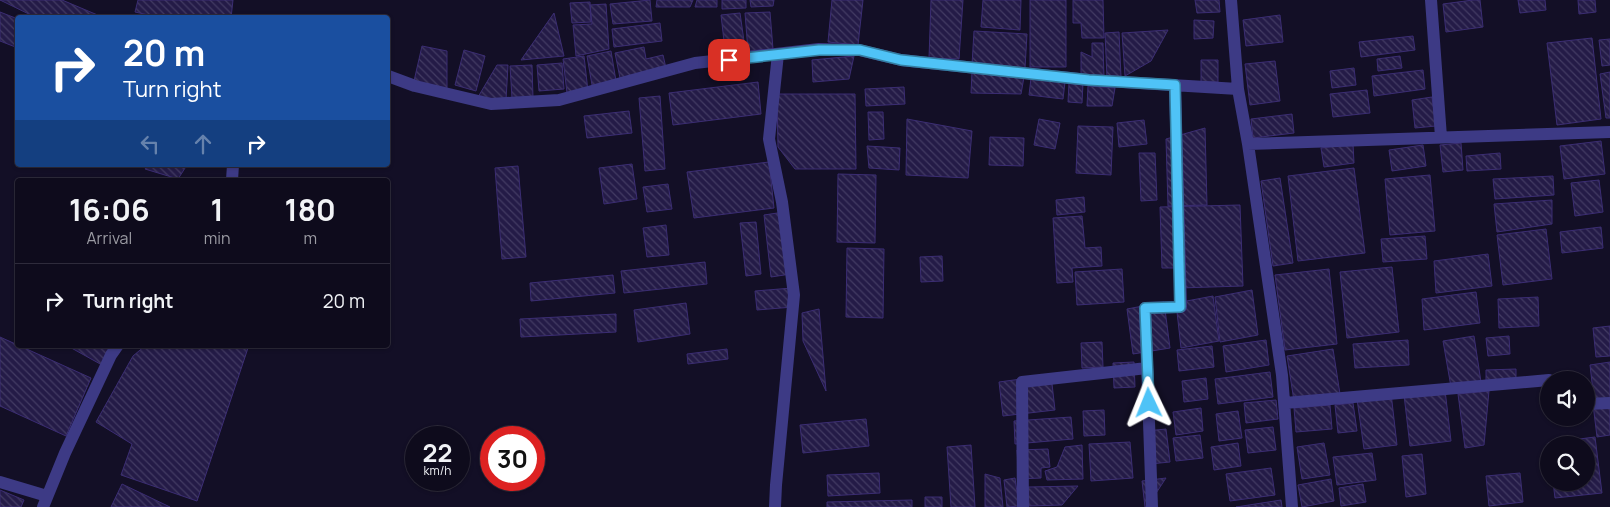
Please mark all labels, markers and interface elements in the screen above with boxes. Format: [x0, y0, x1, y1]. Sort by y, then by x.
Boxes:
text: 20 m [123, 29, 205, 77]
icon: right [40, 35, 105, 100]
pin [708, 39, 750, 81]
icon: arrive [715, 46, 743, 74]
text: Turn right [123, 74, 221, 104]
icon: left [136, 130, 164, 158]
icon: ahead [189, 130, 217, 158]
icon: right [242, 130, 270, 158]
text: 16:06 [69, 189, 150, 230]
text: 1 [211, 189, 224, 230]
text: 180 [285, 189, 336, 230]
text: Arrival [86, 227, 132, 249]
text: min [204, 227, 230, 249]
text: m [303, 227, 317, 249]
icon: right [40, 287, 68, 315]
text: Turn right [83, 288, 173, 314]
text: 20 m [323, 288, 365, 314]
map controls [1540, 371, 1595, 491]
button: sound [1540, 371, 1595, 426]
position arrow [1122, 376, 1174, 428]
speed limit sign: 30 [480, 426, 545, 491]
text: 22 [423, 435, 452, 470]
button: search [1540, 436, 1595, 491]
text: km/h [424, 462, 451, 479]

